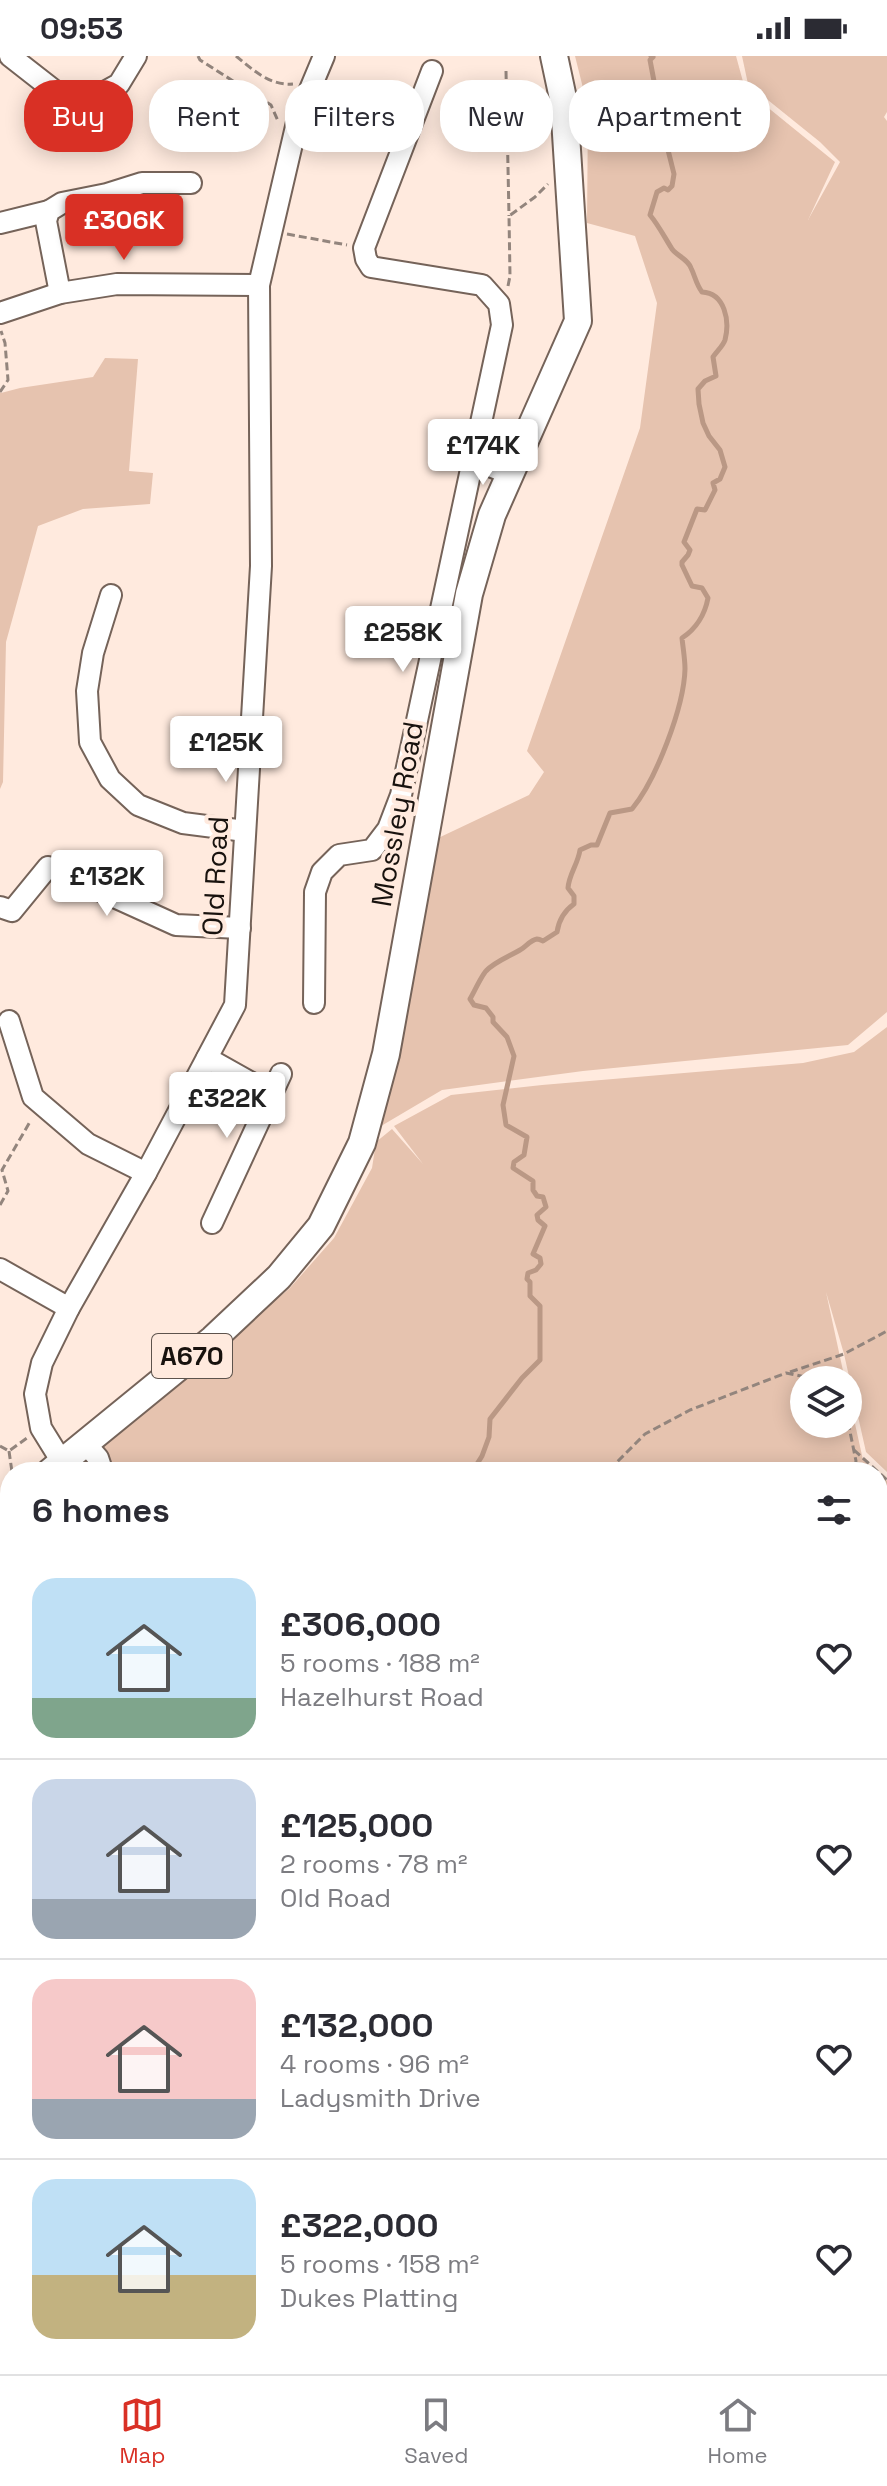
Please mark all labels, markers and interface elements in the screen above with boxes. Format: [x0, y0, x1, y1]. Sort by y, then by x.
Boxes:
text: 09:53 [40, 9, 123, 48]
chip: Buy [24, 80, 133, 152]
chip: Rent [149, 80, 269, 152]
chip: Filters [285, 80, 424, 152]
chip: New [440, 80, 553, 152]
chip: Apartment [569, 80, 770, 152]
pin: £306K [68, 194, 180, 262]
text: £306K [83, 203, 165, 237]
pin: £174K [427, 419, 539, 487]
text: £174K [446, 428, 520, 462]
pin: £258K [347, 606, 459, 674]
text: £258K [363, 615, 443, 649]
pin: £125K [170, 716, 282, 784]
street label: Mossley Road [363, 719, 431, 909]
text: £125K [188, 725, 264, 759]
street label: Old Road [194, 815, 236, 937]
pin: £132K [51, 850, 163, 918]
text: £132K [69, 859, 145, 893]
pin: £322K [171, 1072, 283, 1140]
text: £322K [187, 1081, 267, 1115]
road number: A670 [152, 1334, 232, 1378]
map controls [790, 1366, 862, 1438]
button: layers [790, 1366, 862, 1438]
icon: filters [812, 1488, 856, 1532]
text: 6 homes [32, 1489, 170, 1532]
text: £306,000 [280, 1603, 441, 1646]
icon: home [96, 1610, 192, 1706]
icon: heart [812, 1636, 856, 1680]
text: 5 rooms · 188 m² [280, 1646, 480, 1680]
text: Hazelhurst Road [280, 1680, 484, 1714]
text: £125,000 [280, 1804, 433, 1847]
icon: home [96, 1811, 192, 1907]
icon: heart [812, 1837, 856, 1881]
text: 2 rooms · 78 m² [280, 1847, 467, 1881]
text: Old Road [280, 1881, 391, 1915]
text: £132,000 [280, 2004, 434, 2047]
icon: home [96, 2011, 192, 2107]
icon: heart [812, 2037, 856, 2081]
text: 4 rooms · 96 m² [280, 2047, 469, 2081]
text: Ladysmith Drive [280, 2081, 481, 2115]
text: £322,000 [280, 2204, 438, 2247]
icon: home [96, 2211, 192, 2307]
icon: heart [812, 2237, 856, 2281]
text: 5 rooms · 158 m² [280, 2247, 479, 2281]
text: Dukes Platting [280, 2281, 459, 2315]
tab: Map [120, 2393, 165, 2469]
tab: Saved [404, 2393, 469, 2469]
tab: Home [708, 2393, 768, 2469]

